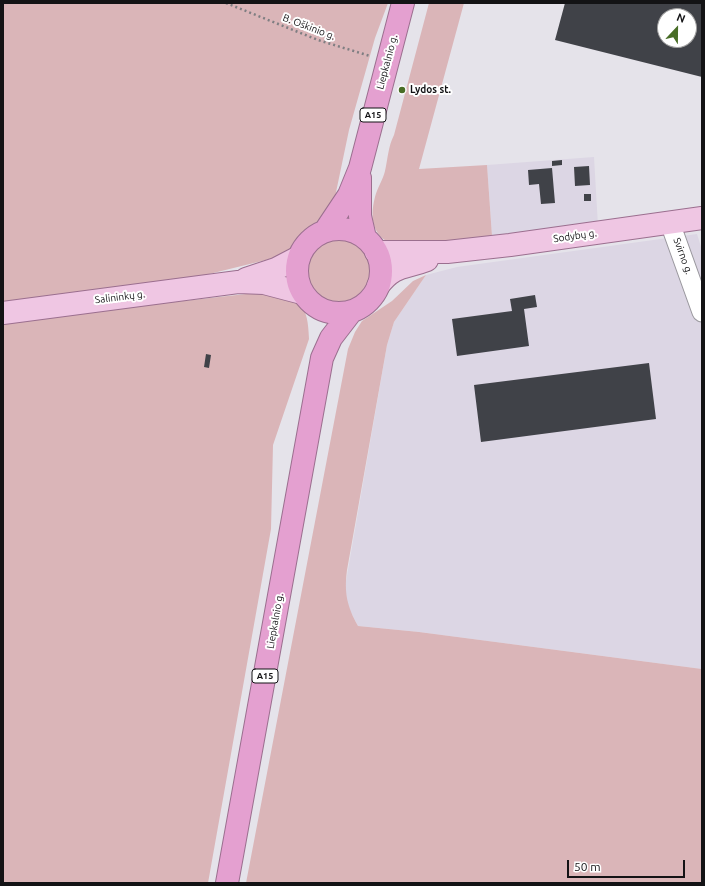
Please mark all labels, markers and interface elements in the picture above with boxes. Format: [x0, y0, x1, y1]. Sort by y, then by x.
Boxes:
north arrow [657, 8, 697, 48]
text: N [675, 11, 687, 25]
street label: B. Oškinio g. [281, 12, 337, 42]
street label: Liepkalnio g. [374, 33, 400, 91]
place label: Lydos st. [410, 84, 451, 96]
marker: Lydos st. [397, 85, 407, 95]
road number: A15 [360, 108, 386, 122]
street label: Sodybų g. [552, 227, 598, 245]
street label: Svirno g. [671, 236, 695, 276]
street label: Salininkų g. [94, 288, 146, 306]
street label: Liepkalnio g. [264, 592, 286, 650]
road number: A15 [252, 669, 278, 683]
scale bar [569, 852, 687, 878]
text: 50 m [574, 860, 601, 873]

